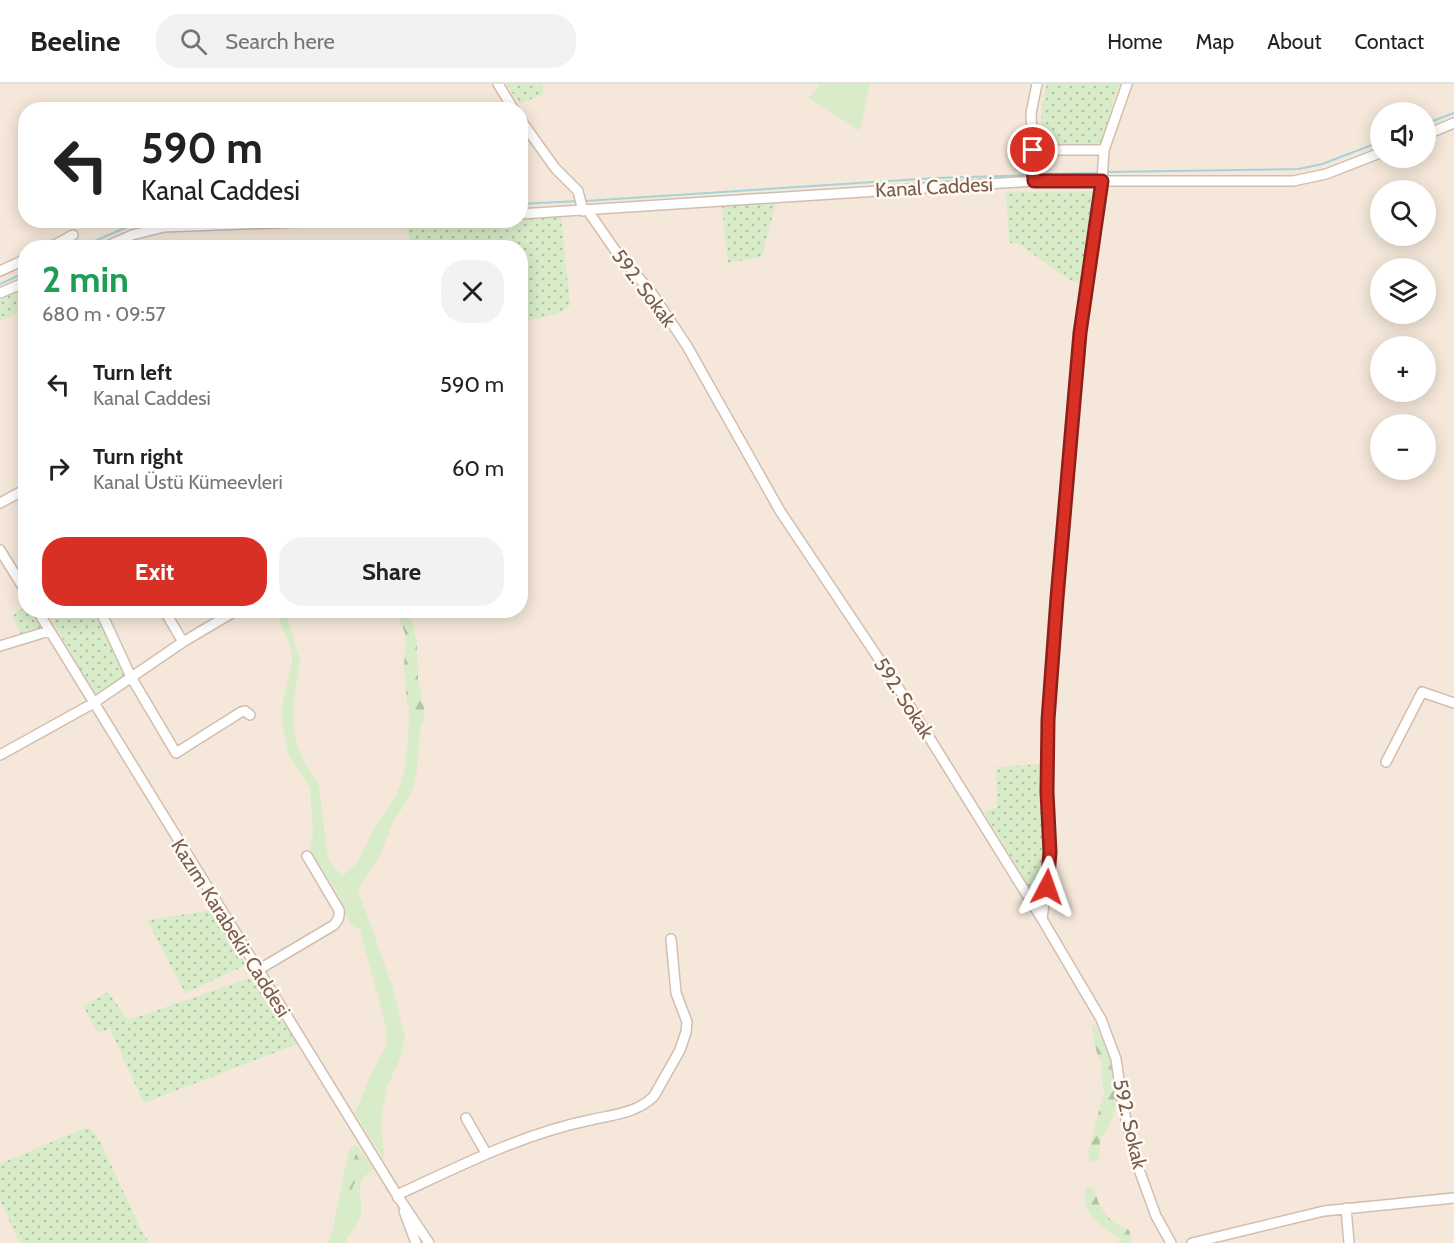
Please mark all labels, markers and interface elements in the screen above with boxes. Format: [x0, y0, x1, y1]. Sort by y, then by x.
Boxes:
search box [156, 14, 576, 68]
text: Beeline [30, 24, 120, 58]
icon: search [177, 25, 210, 58]
text: Search here [225, 28, 335, 55]
text: Home [1107, 29, 1163, 54]
text: Map [1196, 29, 1234, 54]
text: About [1267, 29, 1321, 54]
text: Contact [1354, 29, 1424, 54]
map controls [1370, 102, 1436, 480]
button: sound [1370, 102, 1436, 168]
text: 590 m [141, 122, 263, 174]
pin [1007, 124, 1058, 175]
icon: left [42, 126, 120, 204]
icon: arrive [1016, 133, 1049, 166]
street label: Kanal Caddesi [875, 172, 993, 202]
text: Kanal Caddesi [141, 174, 300, 207]
button: search [1370, 180, 1436, 246]
street label: 592. Sokak [607, 244, 681, 332]
text: 2 min [42, 257, 129, 301]
button: layers [1370, 258, 1436, 324]
button: close [441, 260, 504, 323]
text: 680 m · 09:57 [42, 302, 166, 326]
button: + [1370, 336, 1436, 402]
text: Turn left [93, 359, 172, 386]
icon: left [42, 368, 75, 401]
text: 590 m [440, 371, 504, 398]
text: Kanal Caddesi [93, 386, 211, 410]
button: − [1370, 414, 1436, 480]
text: Turn right [93, 443, 183, 470]
icon: right [42, 452, 75, 485]
text: 60 m [452, 455, 504, 482]
text: Kanal Üstü Kümeevleri [93, 470, 283, 494]
button: Exit [42, 537, 267, 606]
button: Share [279, 537, 504, 606]
street label: 592. Sokak [869, 653, 939, 743]
street label: Kazım Karabekir Caddesi [166, 834, 296, 1022]
position arrow [1015, 855, 1079, 919]
street label: 592. Sokak [1108, 1077, 1152, 1171]

